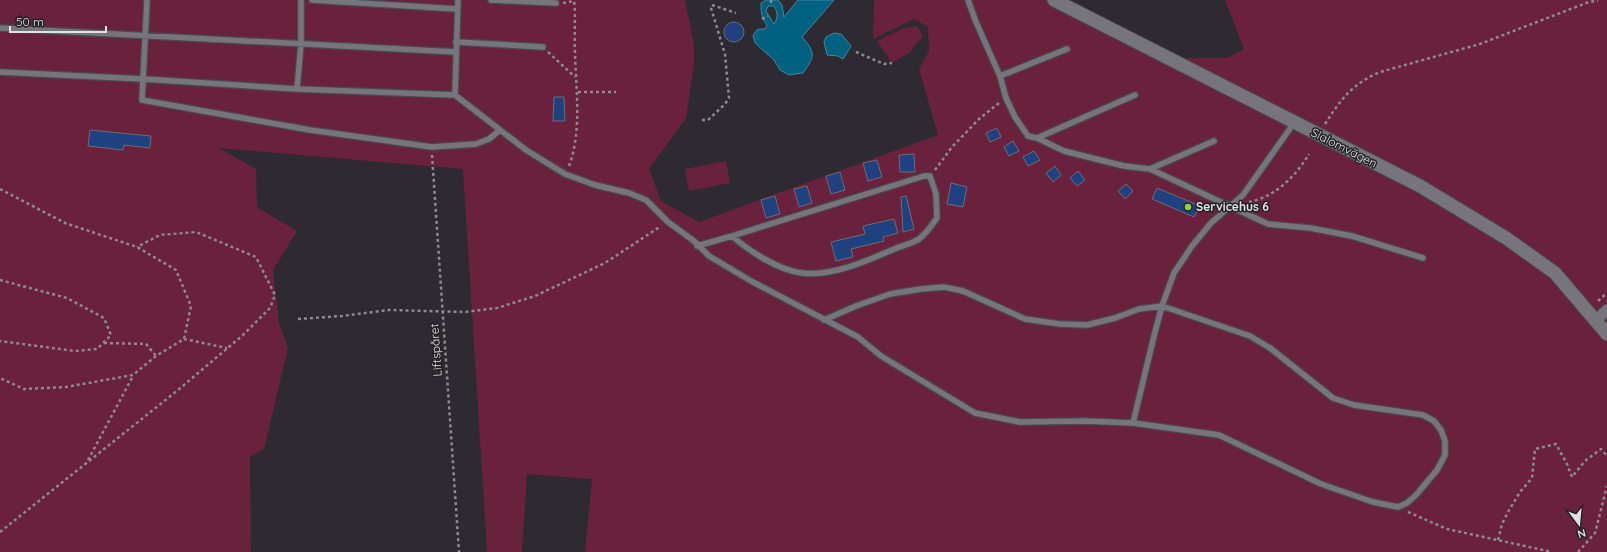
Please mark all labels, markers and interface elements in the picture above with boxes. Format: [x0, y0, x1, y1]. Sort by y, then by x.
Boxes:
scale bar [10, 8, 106, 34]
text: 50 m [16, 14, 44, 29]
street label: Slalomvägen [1309, 125, 1380, 171]
place label: Servicehus 6 [1196, 199, 1269, 214]
marker: Servicehus 6 [1183, 202, 1193, 212]
street label: Liftspåret [426, 323, 445, 377]
north arrow [1559, 504, 1599, 544]
text: N [1576, 526, 1588, 541]

